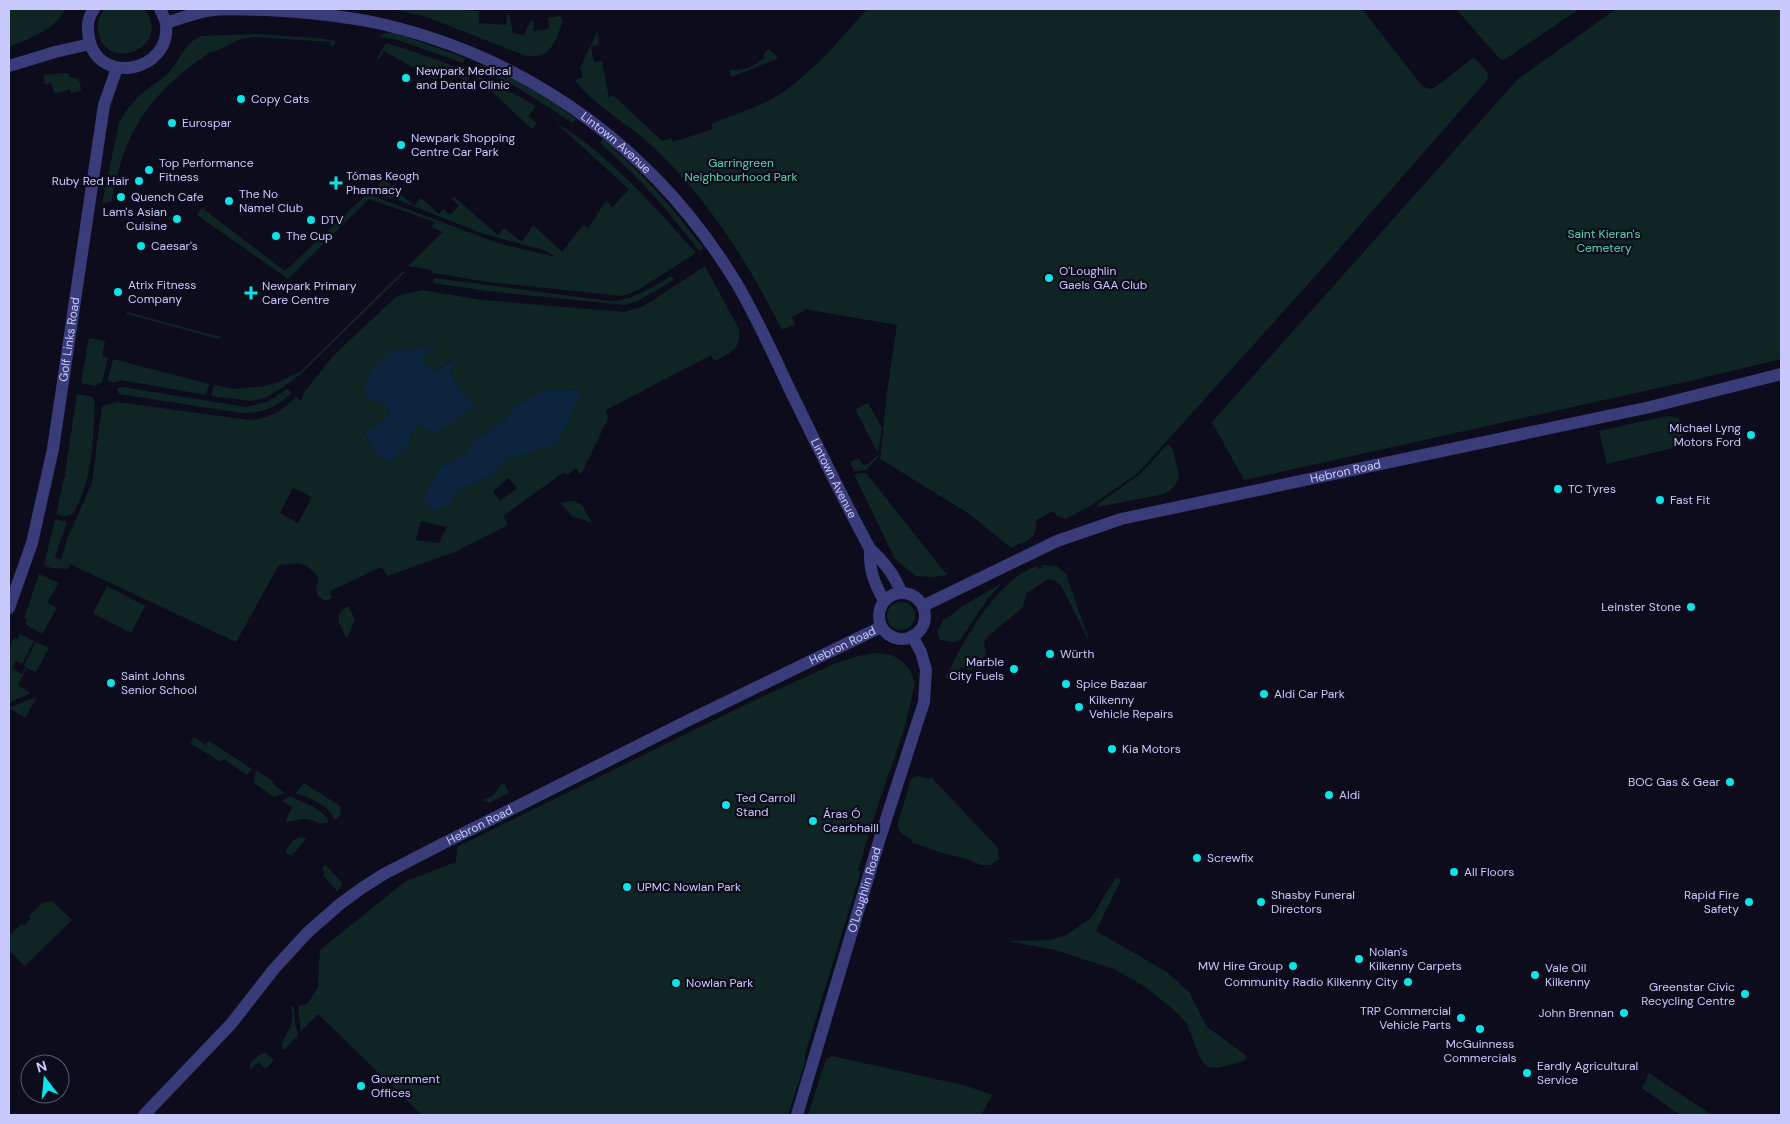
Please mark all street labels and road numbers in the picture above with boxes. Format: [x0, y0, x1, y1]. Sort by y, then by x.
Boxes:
street label: Lintown Avenue [578, 108, 655, 177]
street label: Golf Links Road [55, 296, 83, 383]
street label: Lintown Avenue [807, 436, 861, 521]
street label: Hebron Road [1309, 456, 1382, 487]
street label: Hebron Road [807, 623, 878, 669]
street label: Hebron Road [444, 802, 515, 848]
street label: O'Loughlin Road [844, 845, 885, 935]

